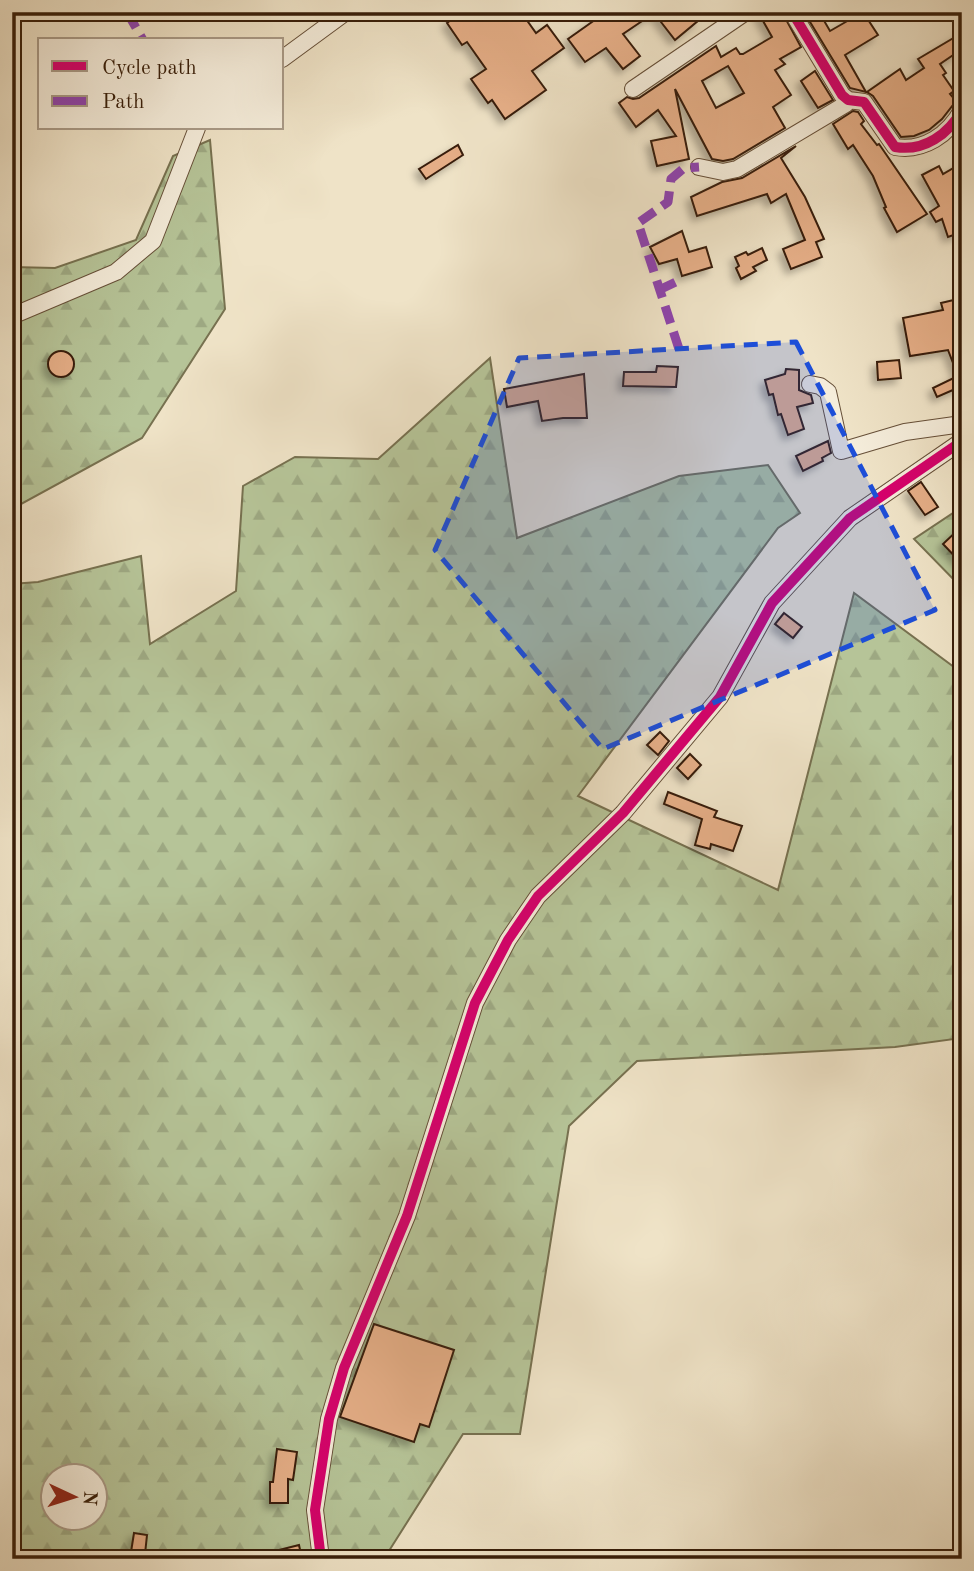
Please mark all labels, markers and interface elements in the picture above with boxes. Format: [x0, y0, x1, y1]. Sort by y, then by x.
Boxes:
legend [38, 38, 284, 130]
text: Cycle path [102, 58, 197, 79]
text: Path [102, 92, 145, 113]
north arrow [38, 1462, 108, 1532]
text: N [78, 1490, 98, 1506]

